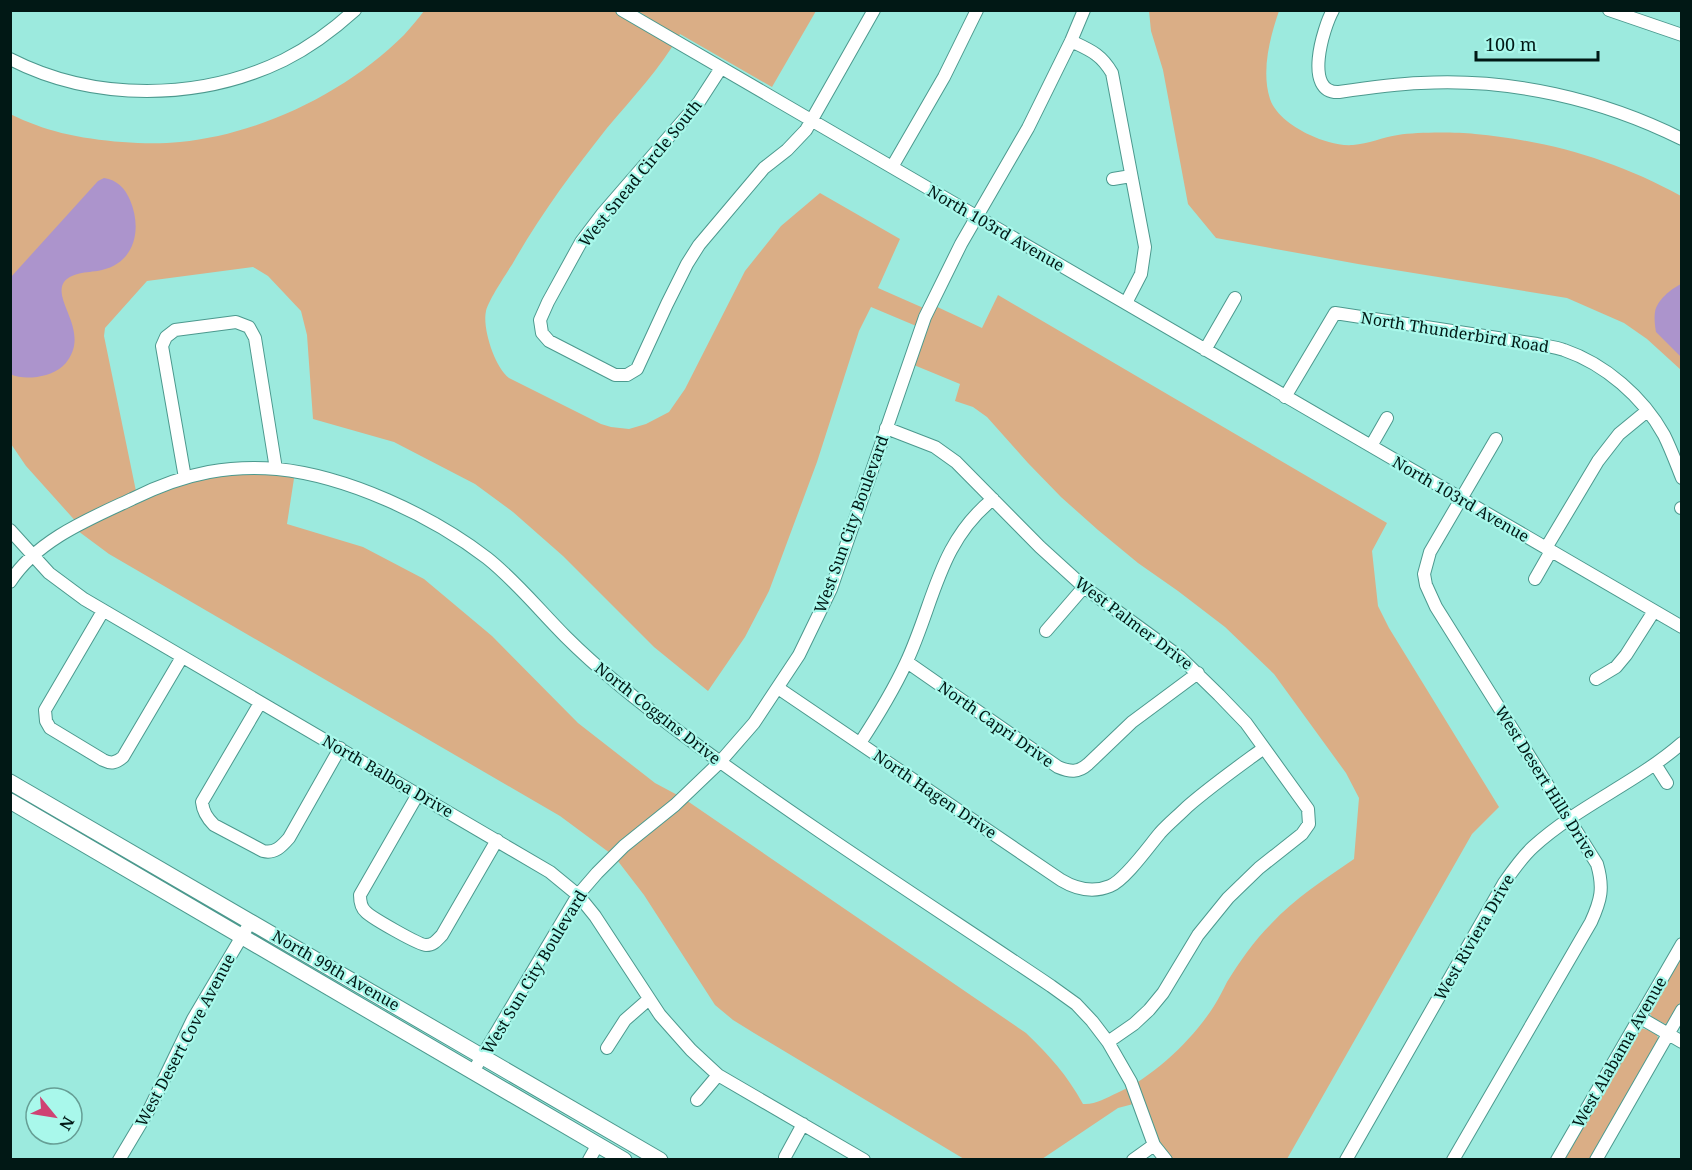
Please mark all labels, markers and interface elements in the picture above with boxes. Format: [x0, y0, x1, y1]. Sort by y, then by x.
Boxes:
scale bar [1476, 24, 1598, 62]
text: 100 m [1485, 32, 1537, 56]
street label: West Snead Circle South [574, 95, 706, 251]
street label: North 103rd Avenue [924, 180, 1068, 276]
street label: North Thunderbird Road [1359, 306, 1551, 358]
street label: West Sun City Boulevard [809, 432, 893, 616]
street label: North 103rd Avenue [1389, 451, 1533, 547]
street label: West Palmer Drive [1070, 571, 1198, 675]
street label: North Coggins Drive [590, 657, 726, 769]
street label: North Capri Drive [934, 676, 1058, 772]
street label: West Desert Hills Drive [1490, 702, 1602, 862]
street label: North Balboa Drive [319, 730, 457, 822]
street label: North Hagen Drive [869, 745, 1001, 843]
street label: West Riviera Drive [1429, 870, 1519, 1004]
street label: West Sun City Boulevard [476, 886, 592, 1058]
street label: North 99th Avenue [268, 924, 404, 1016]
street label: West Desert Cove Avenue [130, 950, 240, 1130]
street label: West Alabama Avenue [1567, 972, 1671, 1132]
north arrow [24, 1086, 84, 1146]
text: N [54, 1113, 80, 1135]

